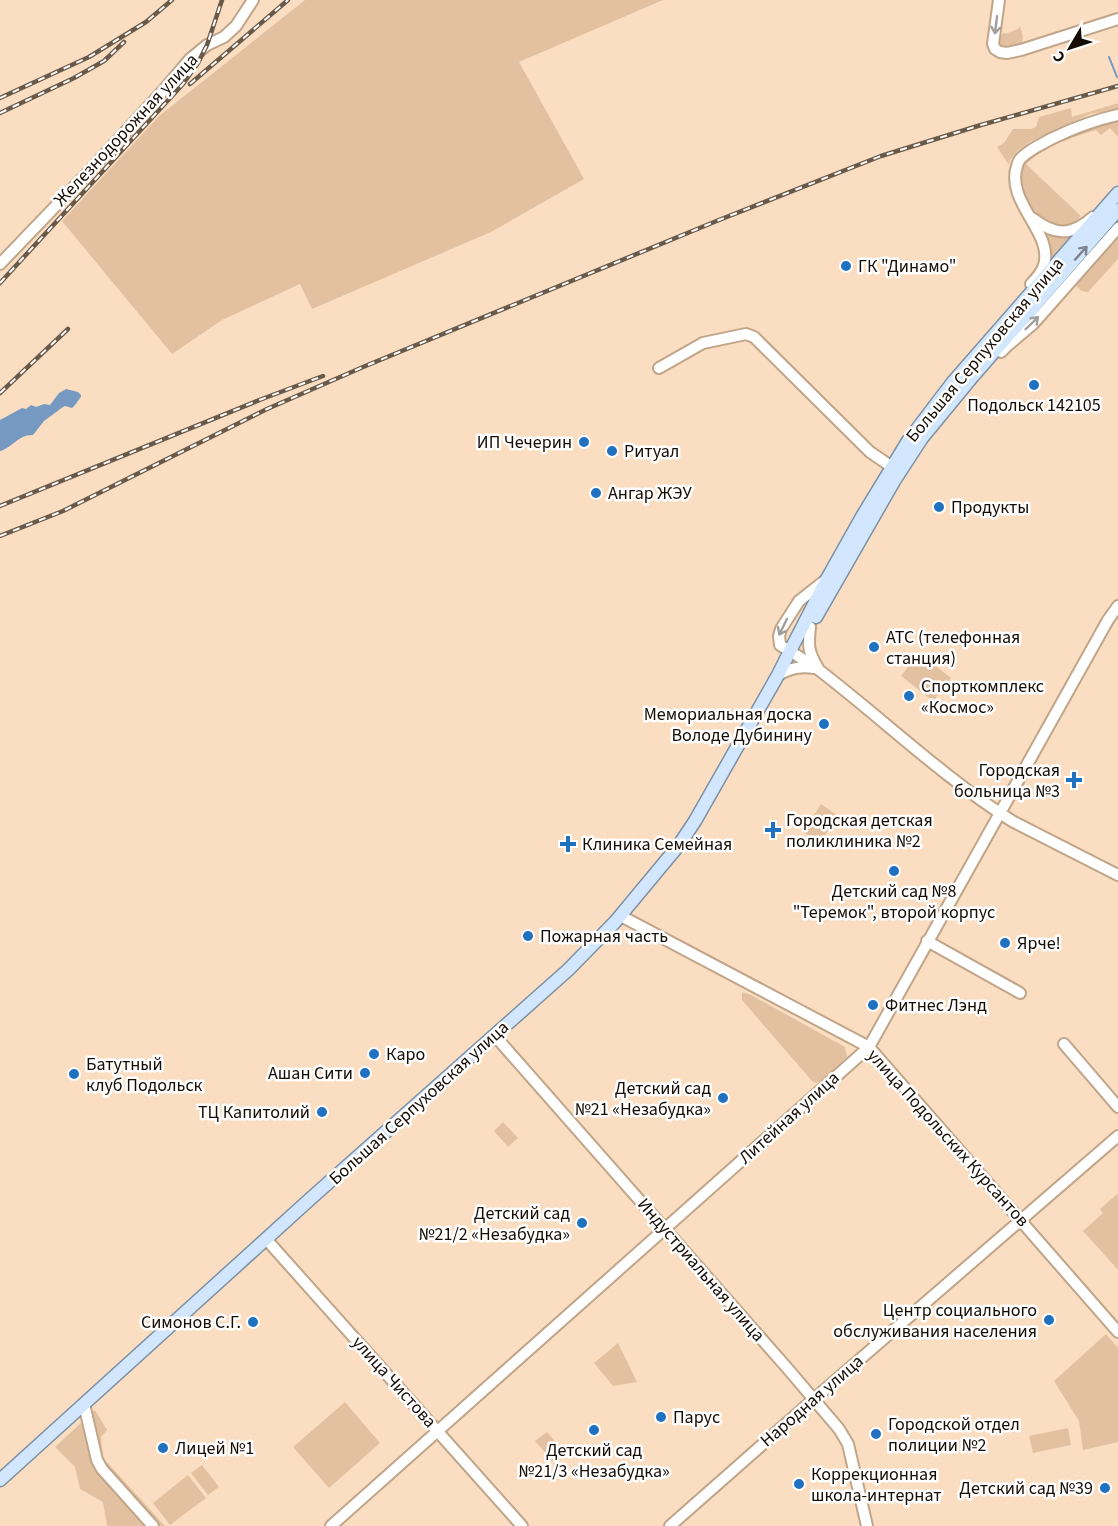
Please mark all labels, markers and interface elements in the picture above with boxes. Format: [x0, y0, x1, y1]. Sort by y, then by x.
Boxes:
one-way arrow [990, 14, 1001, 34]
north arrow [1040, 18, 1100, 78]
text: С [1048, 46, 1071, 67]
street label: Железнодорожная улица [48, 48, 204, 212]
one-way arrow [1073, 245, 1087, 261]
street label: Большая Серпуховская улица [900, 252, 1070, 448]
place label: ГК "Динамо" [858, 254, 957, 279]
marker: ГК "Динамо" [839, 259, 853, 273]
one-way arrow [1025, 316, 1040, 331]
marker: Подольск 142105 [1027, 378, 1041, 392]
place label: Подольск 142105 [967, 393, 1101, 418]
place label: ИП Чечерин [477, 430, 572, 455]
marker: ИП Чечерин [577, 435, 591, 449]
place label: Ритуал [624, 439, 679, 464]
marker: Ритуал [605, 444, 619, 458]
place label: Ангар ЖЭУ [608, 481, 693, 506]
marker: Ангар ЖЭУ [589, 486, 603, 500]
place label: Продукты [951, 495, 1029, 520]
marker: Продукты [932, 500, 946, 514]
one-way arrow [777, 617, 789, 635]
place label: АТС (телефонная станция) [886, 625, 1020, 671]
marker: АТС (телефонная станция) [867, 640, 881, 654]
place label: Спорткомплекс «Космос» [921, 674, 1044, 720]
marker: Спорткомплекс «Космос» [902, 689, 916, 703]
place label: Мемориальная доска Володе Дубинину [644, 702, 813, 748]
marker: Мемориальная доска Володе Дубинину [817, 717, 831, 731]
place label: Городская больница №3 [954, 758, 1060, 804]
marker: Городская больница №3 [1065, 771, 1083, 789]
place label: Городская детская поликлиника №2 [786, 808, 933, 854]
marker: Городская детская поликлиника №2 [764, 821, 782, 839]
place label: Клиника Семейная [582, 832, 732, 857]
marker: Клиника Семейная [559, 835, 577, 853]
marker: Детский сад №8 "Теремок", второй корпус [887, 864, 901, 878]
place label: Детский сад №8 "Теремок", второй корпус [793, 879, 995, 925]
place label: Пожарная часть [540, 924, 668, 949]
marker: Пожарная часть [521, 929, 535, 943]
place label: Ярче! [1017, 931, 1061, 956]
marker: Ярче! [998, 936, 1012, 950]
place label: Фитнес Лэнд [885, 993, 987, 1018]
marker: Фитнес Лэнд [866, 998, 880, 1012]
street label: Большая Серпуховская улица [324, 1015, 514, 1191]
place label: Каро [386, 1042, 425, 1067]
street label: улица Подольских Курсантов [861, 1044, 1035, 1232]
marker: Каро [367, 1047, 381, 1061]
place label: Батутный клуб Подольск [86, 1052, 203, 1098]
place label: Ашан Сити [268, 1061, 353, 1086]
marker: Ашан Сити [358, 1066, 372, 1080]
street label: Литейная улица [733, 1066, 845, 1170]
marker: Батутный клуб Подольск [67, 1067, 81, 1081]
place label: Детский сад №21 «Незабудка» [575, 1076, 711, 1122]
marker: Детский сад №21 «Незабудка» [716, 1091, 730, 1105]
place label: ТЦ Капитолий [198, 1100, 310, 1125]
marker: ТЦ Капитолий [315, 1105, 329, 1119]
street label: Индустриальная улица [632, 1193, 770, 1347]
place label: Детский сад №21/2 «Незабудка» [418, 1201, 570, 1247]
marker: Детский сад №21/2 «Незабудка» [575, 1216, 589, 1230]
place label: Центр социального обслуживания населения [833, 1298, 1037, 1344]
place label: Симонов С.Г. [141, 1310, 241, 1335]
marker: Центр социального обслуживания населения [1042, 1313, 1056, 1327]
marker: Симонов С.Г. [246, 1315, 260, 1329]
street label: улица Чистова [346, 1331, 442, 1433]
street label: Народная улица [755, 1349, 869, 1453]
place label: Парус [673, 1405, 720, 1430]
marker: Парус [654, 1410, 668, 1424]
place label: Городской отдел полиции №2 [888, 1412, 1020, 1458]
marker: Детский сад №21/3 «Незабудка» [587, 1423, 601, 1437]
marker: Городской отдел полиции №2 [869, 1427, 883, 1441]
place label: Лицей №1 [175, 1436, 254, 1461]
place label: Детский сад №21/3 «Незабудка» [518, 1438, 670, 1484]
marker: Лицей №1 [156, 1441, 170, 1455]
place label: Коррекционная школа-интернат [811, 1462, 942, 1508]
place label: Детский сад №39 [959, 1476, 1093, 1501]
marker: Коррекционная школа-интернат [792, 1477, 806, 1491]
marker: Детский сад №39 [1098, 1481, 1112, 1495]

